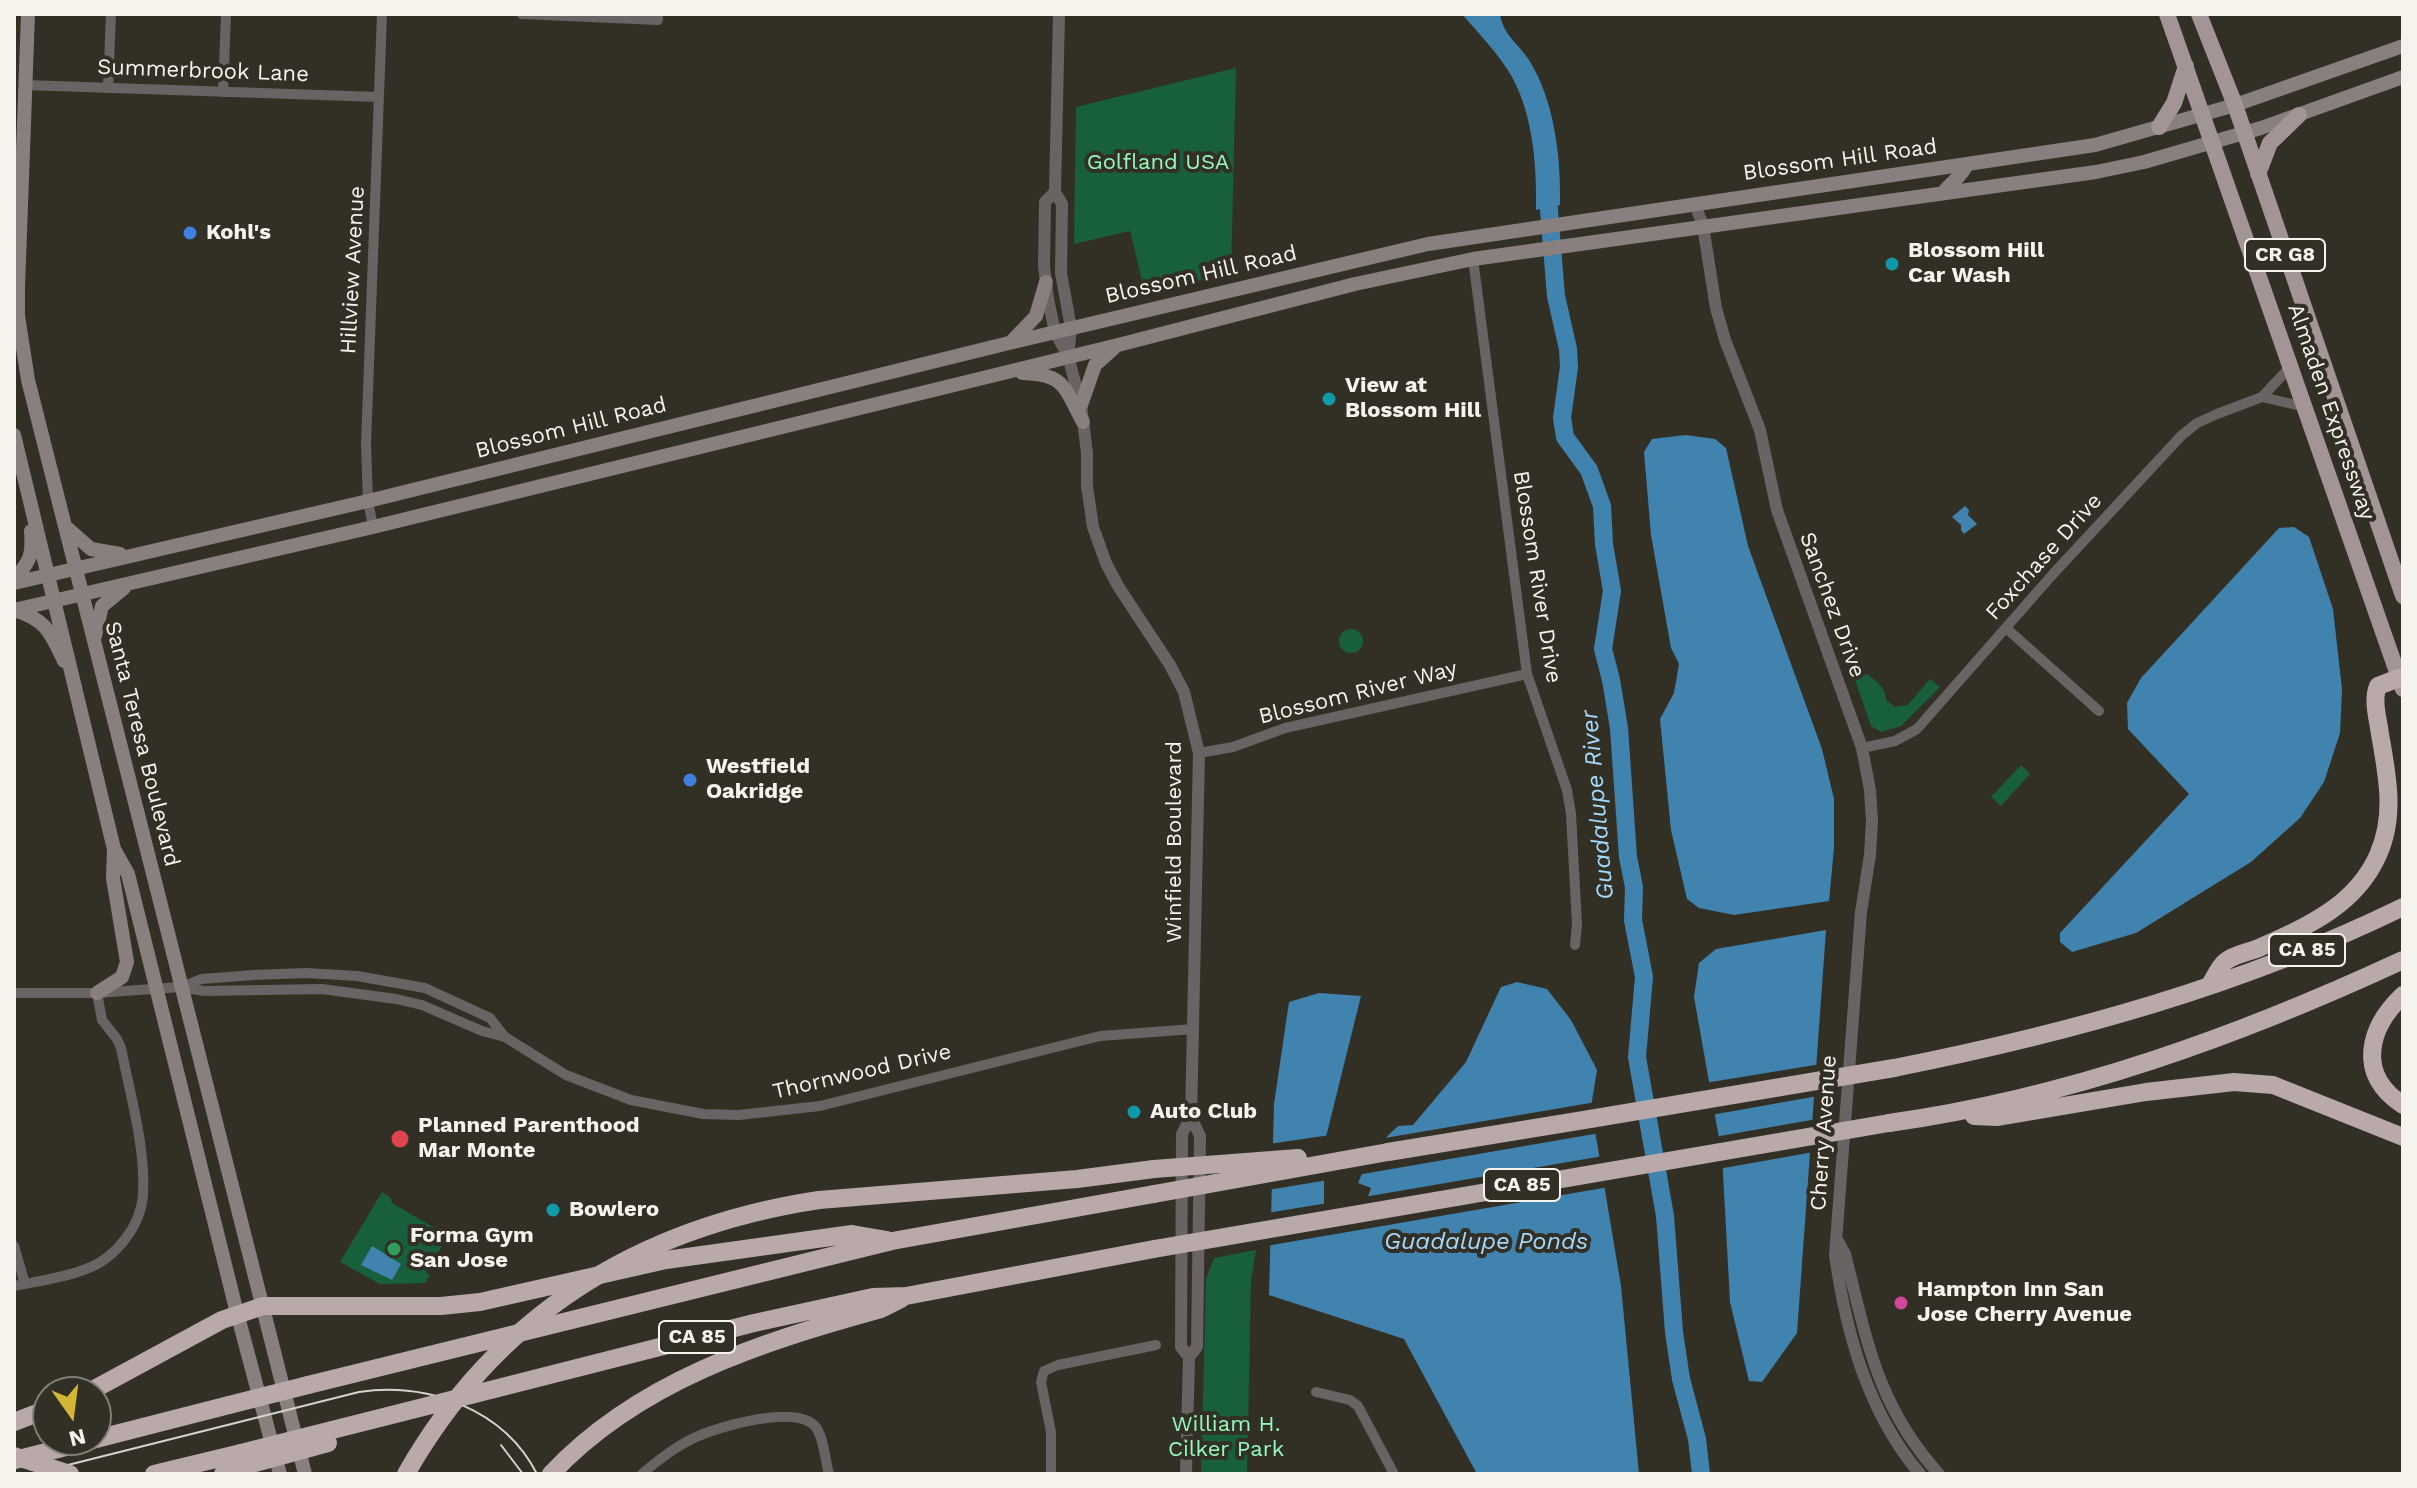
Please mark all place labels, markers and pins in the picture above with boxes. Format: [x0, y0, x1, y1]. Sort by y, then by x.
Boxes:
place label: Kohl's [206, 220, 271, 246]
marker: Kohl's [181, 224, 199, 242]
place label: Blossom Hill Car Wash [1908, 238, 2044, 290]
marker: Blossom Hill Car Wash [1883, 255, 1901, 273]
place label: View at Blossom Hill [1345, 373, 1481, 424]
marker: View at Blossom Hill [1320, 390, 1338, 408]
place label: Westfield Oakridge [706, 754, 810, 806]
marker: Westfield Oakridge [681, 771, 699, 789]
place label: Auto Club [1150, 1099, 1257, 1125]
marker: Auto Club [1125, 1103, 1143, 1121]
place label: Planned Parenthood Mar Monte [418, 1113, 640, 1164]
marker: Planned Parenthood Mar Monte [389, 1128, 411, 1150]
place label: Bowlero [569, 1197, 659, 1223]
marker: Bowlero [544, 1201, 562, 1219]
place label: Forma Gym San Jose [410, 1223, 534, 1274]
marker: Forma Gym San Jose [385, 1240, 403, 1258]
place label: Hampton Inn San Jose Cherry Avenue [1917, 1277, 2132, 1328]
marker: Hampton Inn San Jose Cherry Avenue [1892, 1294, 1910, 1312]

